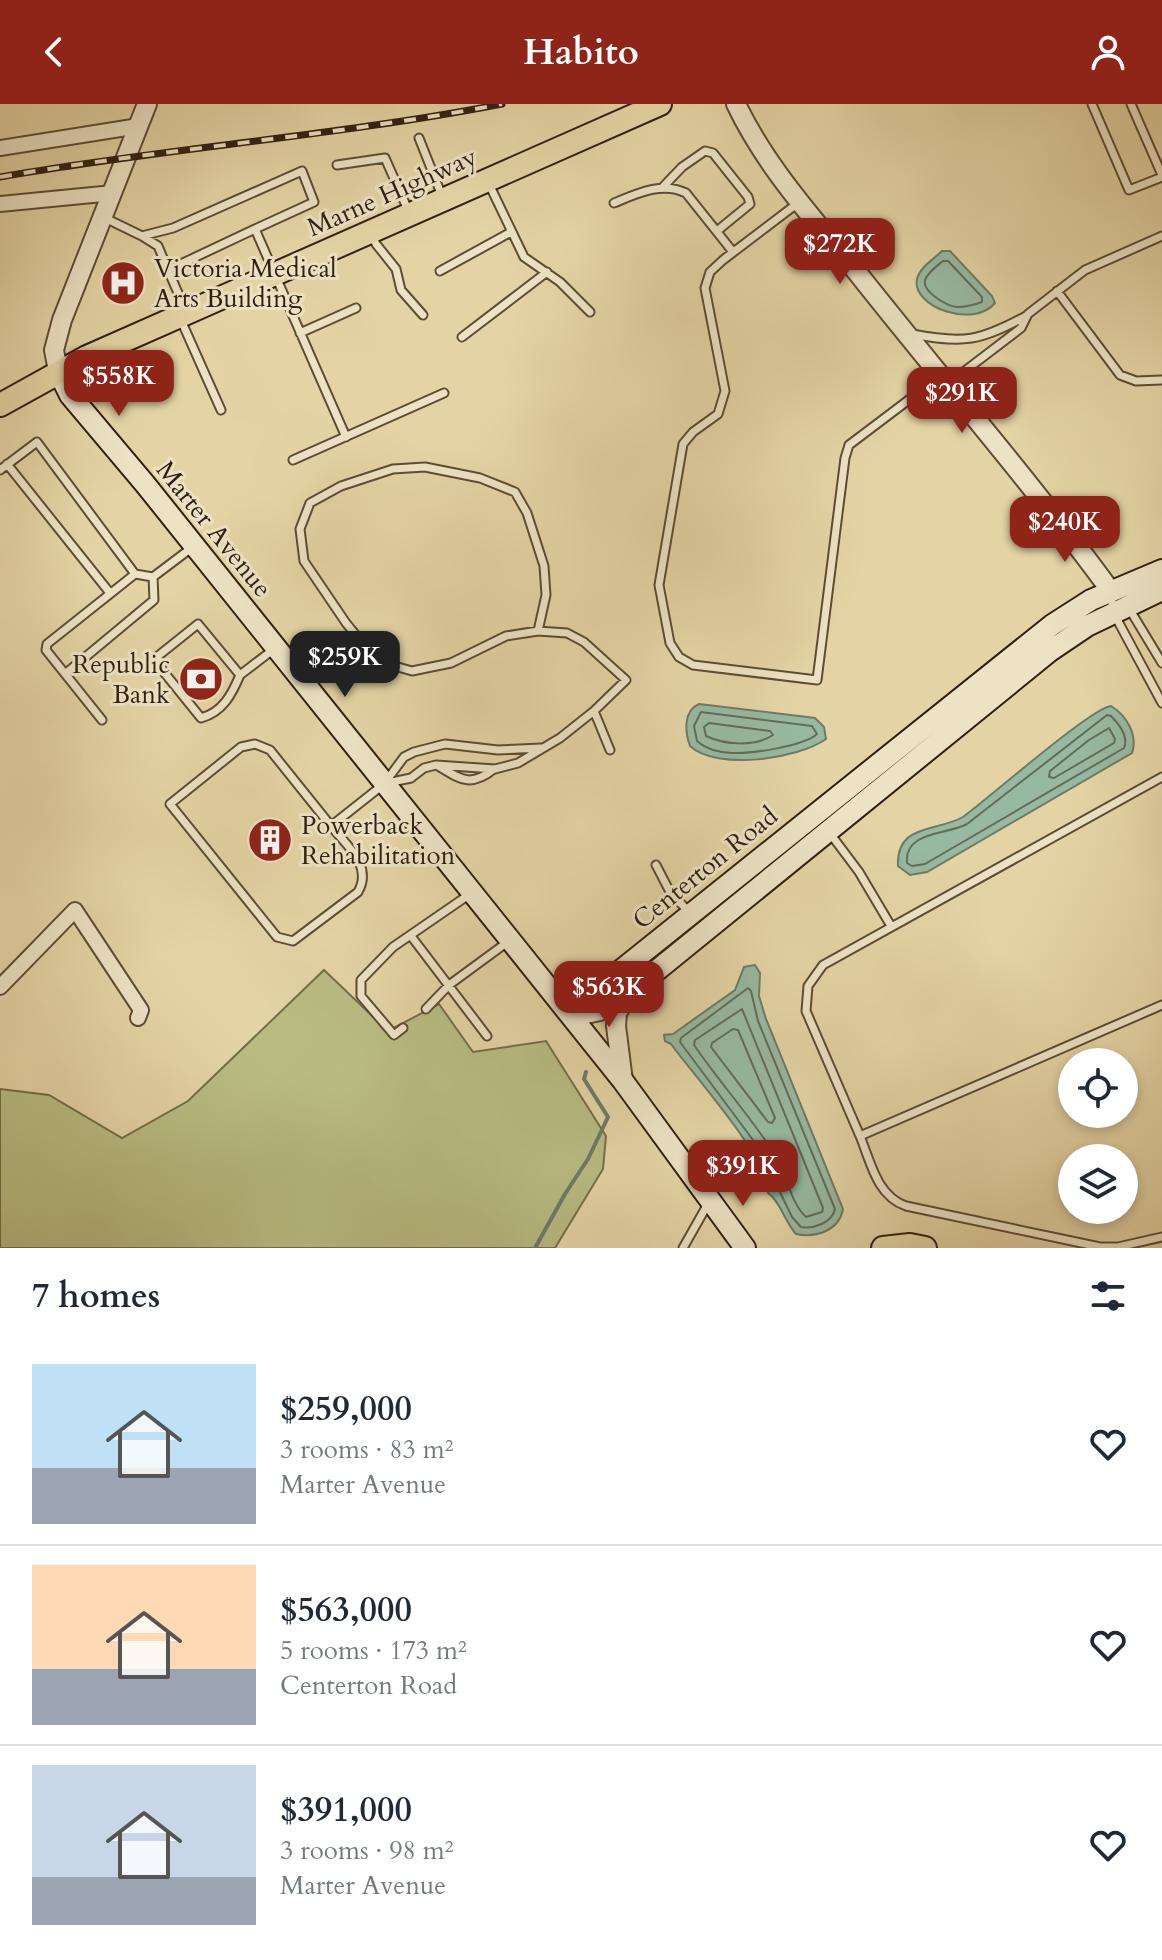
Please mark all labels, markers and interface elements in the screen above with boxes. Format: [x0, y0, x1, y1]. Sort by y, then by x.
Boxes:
text: Habito [523, 28, 639, 77]
icon: back [32, 30, 76, 74]
icon: person [1086, 30, 1130, 74]
street label: Marne Highway [302, 139, 483, 245]
pin: $272K [784, 218, 896, 286]
text: $272K [803, 226, 877, 261]
place label: Victoria Medical Arts Building [154, 251, 337, 316]
hospital icon: Victoria Medical Arts Building [99, 259, 147, 307]
pin: $558K [63, 350, 175, 418]
text: $558K [82, 358, 156, 393]
pin: $291K [906, 367, 1018, 435]
text: $291K [925, 375, 999, 410]
street label: Marter Avenue [148, 453, 280, 605]
pin: $240K [1009, 496, 1121, 564]
text: $240K [1028, 504, 1102, 539]
pin: $259K [289, 631, 401, 699]
text: $259K [308, 639, 382, 674]
place label: Republic Bank [72, 647, 170, 712]
bank icon: Republic Bank [177, 655, 225, 703]
street label: Centerton Road [625, 799, 785, 937]
place label: Powerback Rehabilitation [301, 808, 456, 873]
building icon: Powerback Rehabilitation [246, 816, 294, 864]
pin: $563K [553, 961, 665, 1029]
text: $563K [572, 969, 646, 1004]
map controls [1058, 1048, 1138, 1224]
button: locate [1058, 1048, 1138, 1128]
pin: $391K [687, 1140, 799, 1208]
button: layers [1058, 1144, 1138, 1224]
text: $391K [706, 1148, 780, 1183]
text: 7 homes [32, 1273, 160, 1319]
icon: filters [1086, 1274, 1130, 1318]
text: $259,000 [280, 1386, 412, 1432]
icon: home [96, 1396, 192, 1492]
icon: heart [1086, 1422, 1130, 1466]
text: 3 rooms · 83 m² [280, 1432, 453, 1467]
text: Marter Avenue [280, 1467, 446, 1502]
text: $563,000 [280, 1587, 412, 1633]
icon: home [96, 1597, 192, 1693]
icon: heart [1086, 1623, 1130, 1667]
text: 5 rooms · 173 m² [280, 1633, 467, 1668]
text: Centerton Road [280, 1668, 457, 1703]
text: $391,000 [280, 1787, 412, 1833]
icon: home [96, 1797, 192, 1893]
icon: heart [1086, 1823, 1130, 1867]
text: 3 rooms · 98 m² [280, 1833, 453, 1868]
text: Marter Avenue [280, 1868, 446, 1903]

